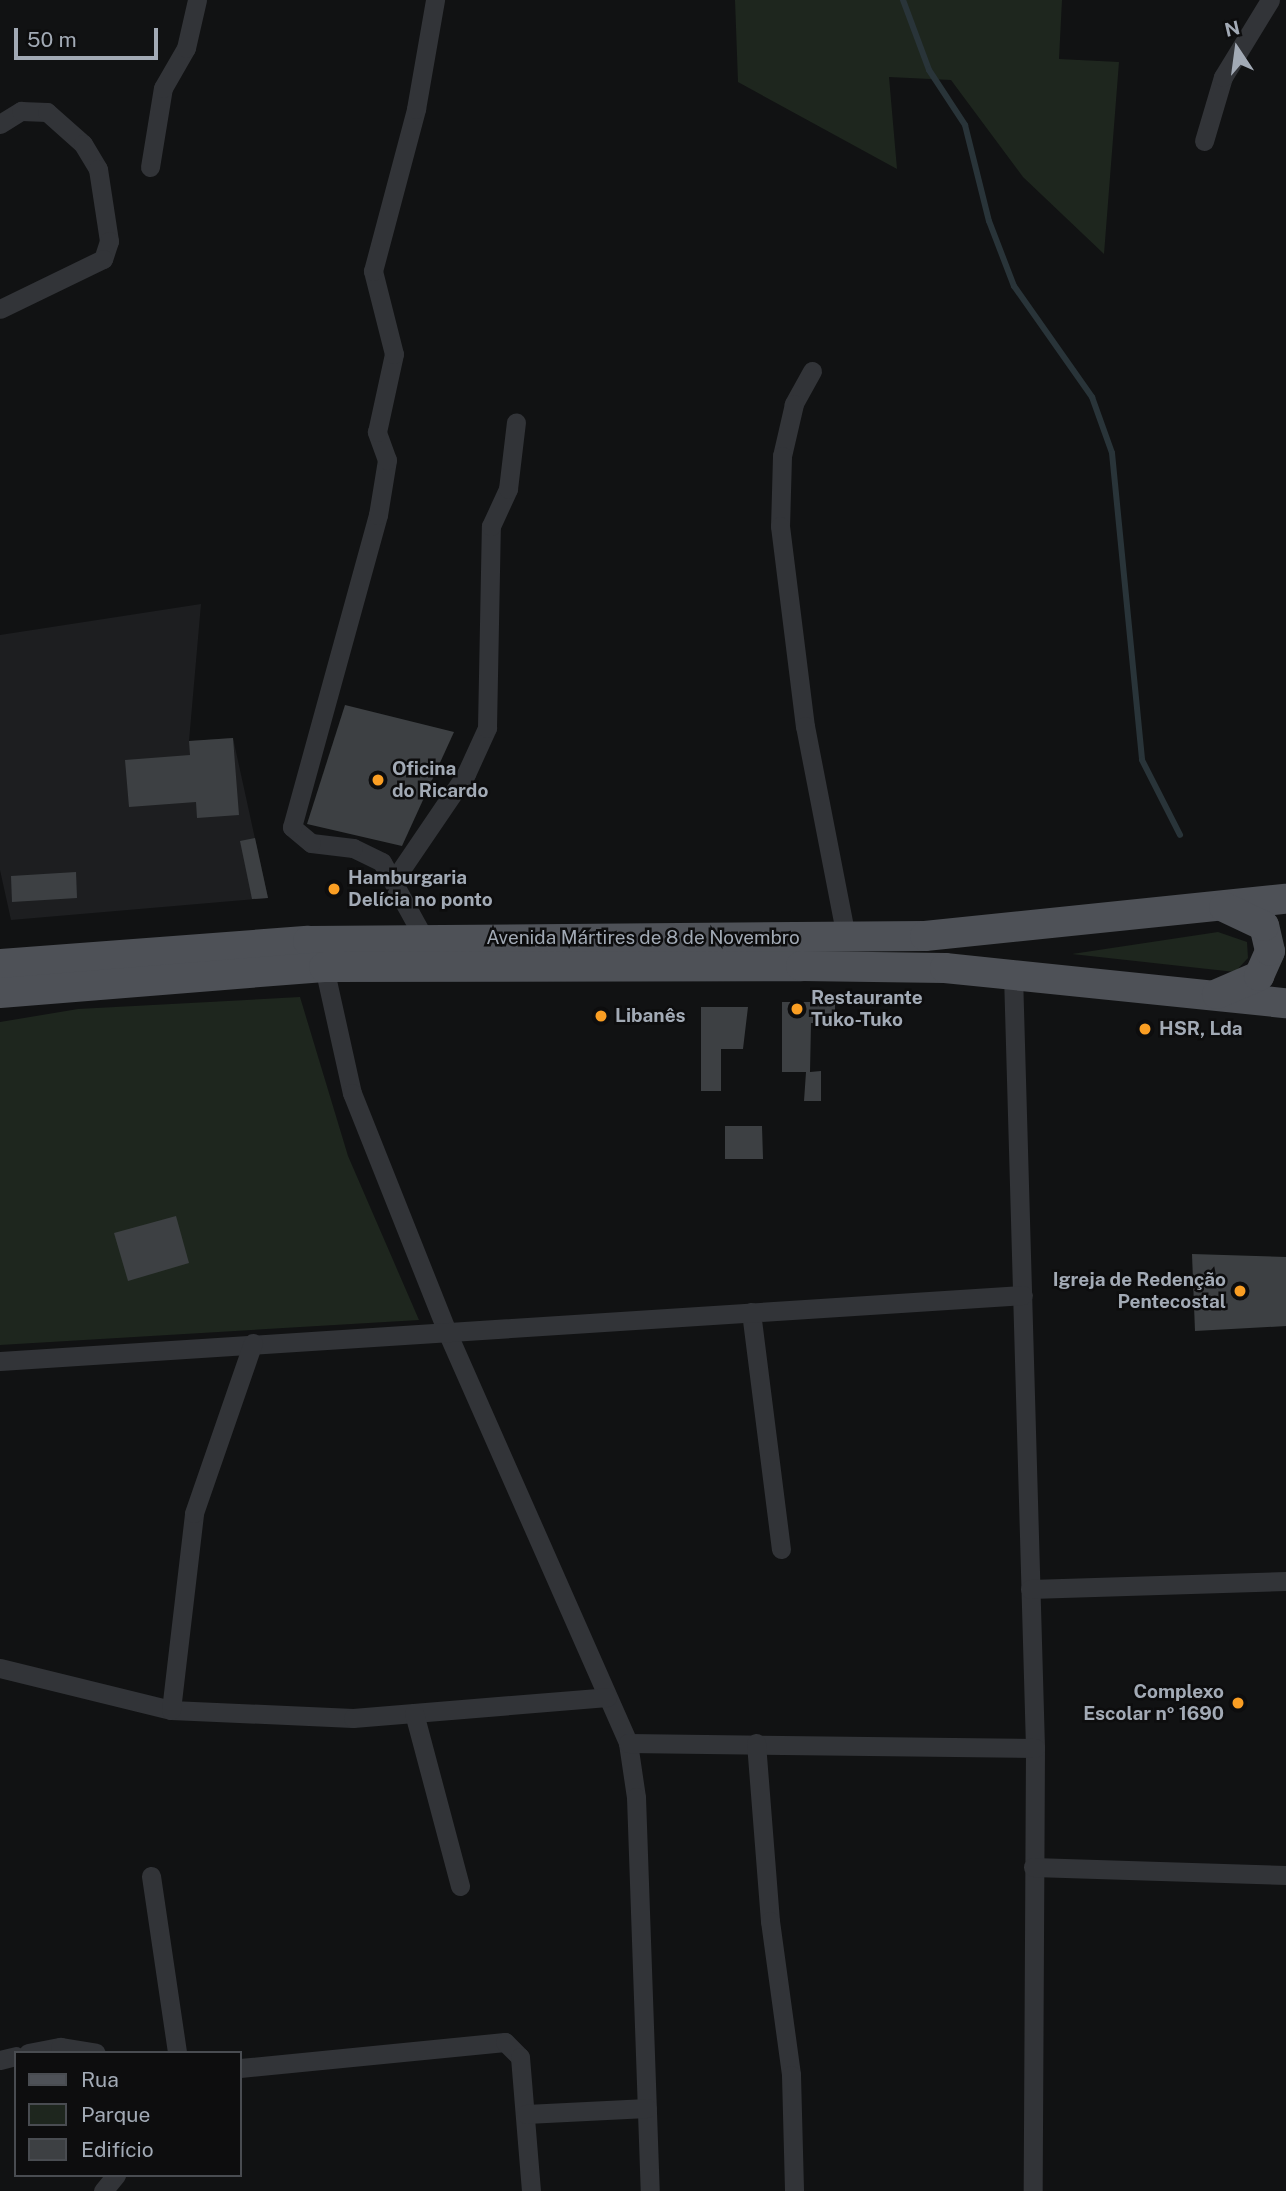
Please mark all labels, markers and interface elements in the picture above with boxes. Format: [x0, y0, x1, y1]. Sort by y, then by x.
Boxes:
scale bar [18, 14, 161, 58]
north arrow [1202, 14, 1272, 84]
text: N [1223, 16, 1242, 41]
text: 50 m [27, 27, 77, 52]
place label: Oficina do Ricardo [392, 758, 488, 802]
marker: Oficina do Ricardo [370, 772, 386, 788]
place label: Hamburgaria Delícia no ponto [348, 867, 493, 911]
marker: Hamburgaria Delícia no ponto [326, 881, 342, 897]
street label: Avenida Mártires de 8 de Novembro [486, 927, 800, 949]
place label: Restaurante Tuko-Tuko [811, 987, 923, 1031]
marker: Restaurante Tuko-Tuko [789, 1001, 805, 1017]
place label: Libanês [615, 1005, 686, 1027]
marker: Libanês [593, 1008, 609, 1024]
place label: HSR, Lda [1159, 1018, 1243, 1040]
marker: HSR, Lda [1137, 1021, 1153, 1037]
place label: Igreja de Redenção Pentecostal [1053, 1269, 1226, 1313]
marker: Igreja de Redenção Pentecostal [1232, 1283, 1248, 1299]
place label: Complexo Escolar nº 1690 [1083, 1681, 1224, 1725]
marker: Complexo Escolar nº 1690 [1230, 1695, 1246, 1711]
legend [14, 2051, 242, 2177]
text: Rua [81, 2067, 119, 2092]
text: Parque [81, 2102, 150, 2127]
text: Edifício [81, 2137, 154, 2162]

